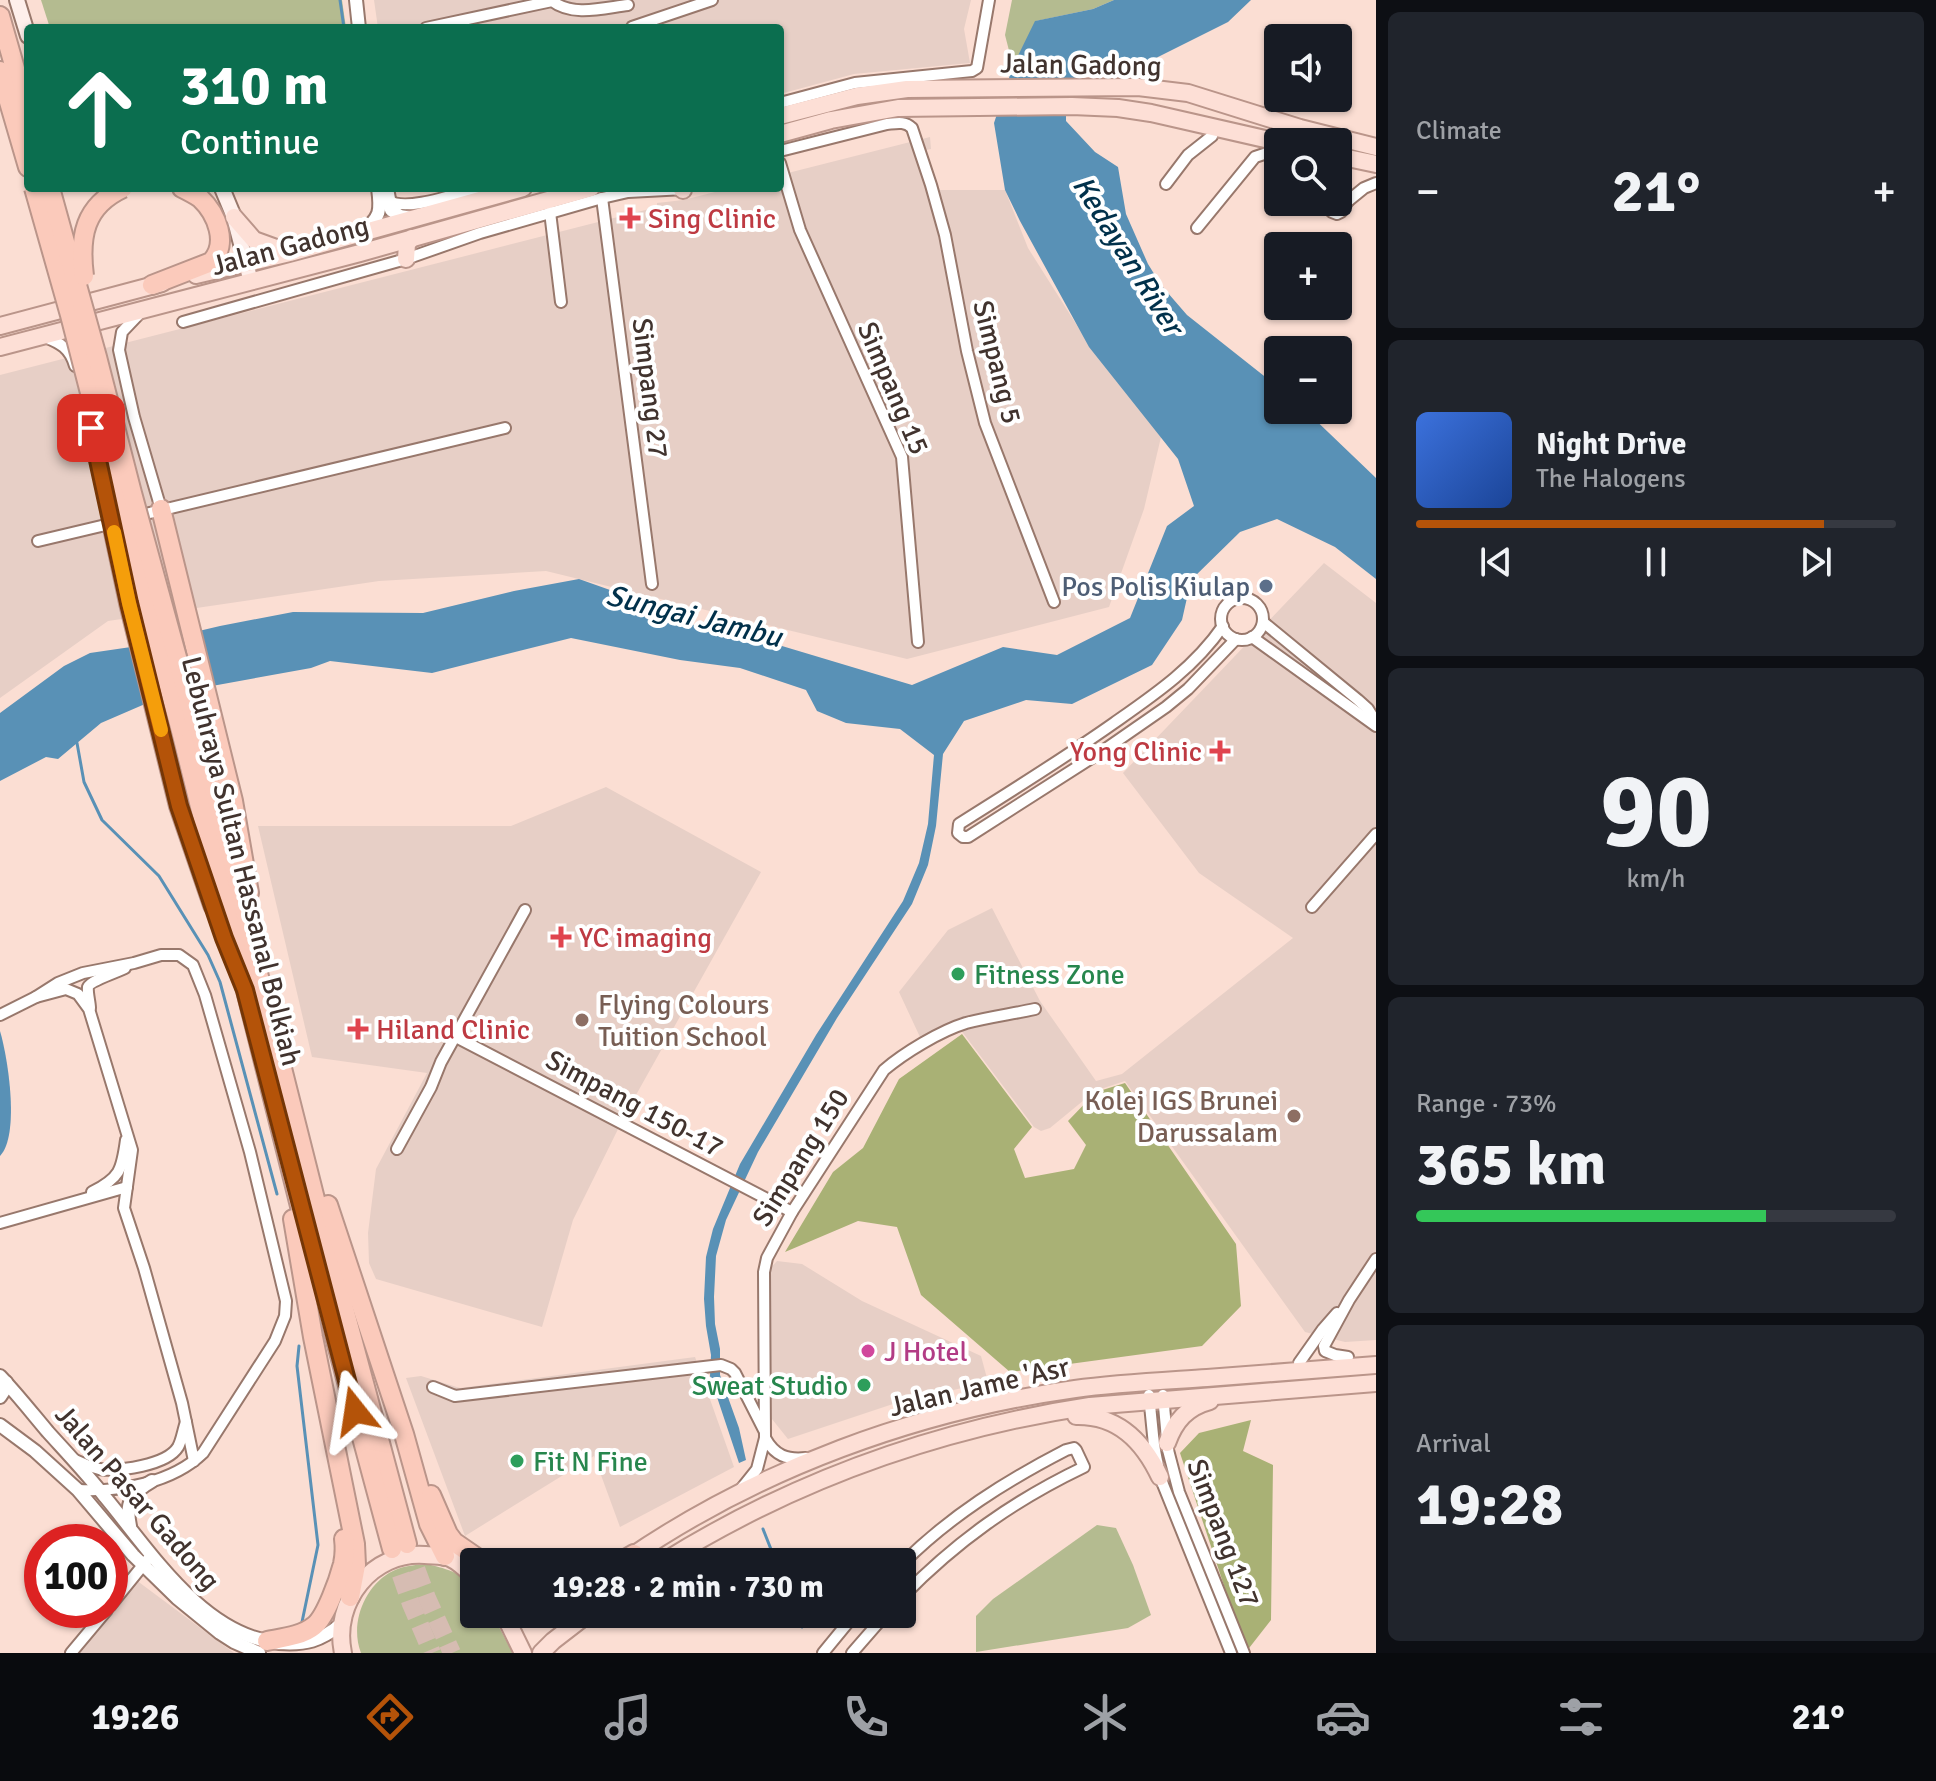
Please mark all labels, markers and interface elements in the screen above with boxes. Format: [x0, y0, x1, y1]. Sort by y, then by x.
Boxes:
map controls [1264, 24, 1352, 424]
button: sound [1264, 24, 1352, 112]
street label: Jalan Gadong [1000, 47, 1162, 83]
text: 310 m [180, 51, 328, 120]
icon: ahead [48, 56, 152, 160]
text: Climate [1416, 115, 1502, 147]
text: Continue [180, 120, 320, 165]
button: search [1264, 128, 1352, 216]
text: 21° [1612, 155, 1700, 229]
text: − [1416, 165, 1440, 219]
text: + [1872, 165, 1896, 219]
water label: Kedayan River [1064, 169, 1193, 345]
place label: Sing Clinic [648, 202, 776, 236]
marker: Sing Clinic [619, 207, 641, 229]
street label: Jalan Gadong [208, 209, 373, 283]
button: + [1264, 232, 1352, 320]
street label: Simpang 5 [965, 297, 1029, 427]
street label: Simpang 27 [625, 316, 675, 460]
street label: Simpang 15 [850, 317, 936, 460]
button: − [1264, 336, 1352, 424]
pin [57, 394, 125, 462]
icon: arrive [69, 406, 113, 450]
text: Night Drive [1536, 426, 1686, 463]
text: The Halogens [1536, 463, 1686, 495]
icon: previous [1474, 540, 1518, 584]
icon: pause [1634, 540, 1678, 584]
icon: next [1794, 540, 1838, 584]
place label: Pos Polis Kiulap [1061, 570, 1250, 604]
water label: Sungai Jambu [602, 577, 787, 657]
marker: Pos Polis Kiulap [1257, 577, 1275, 595]
street label: Lebuhraya Sultan Hassanal Bolkiah [174, 653, 308, 1069]
place label: Yong Clinic [1070, 735, 1202, 769]
marker: Yong Clinic [1209, 740, 1231, 762]
text: 90 [1600, 747, 1712, 875]
text: km/h [1627, 863, 1685, 895]
place label: YC imaging [579, 921, 712, 955]
marker: YC imaging [550, 926, 572, 948]
place label: Fitness Zone [974, 958, 1125, 992]
marker: Fitness Zone [949, 965, 967, 983]
place label: Flying Colours Tuition School [598, 988, 769, 1054]
marker: Flying Colours Tuition School [573, 1011, 591, 1029]
place label: Hiland Clinic [376, 1013, 530, 1047]
marker: Hiland Clinic [347, 1018, 369, 1040]
street label: Simpang 150-17 [540, 1043, 729, 1165]
street label: Simpang 150 [745, 1082, 857, 1233]
place label: Kolej IGS Brunei Darussalam [1084, 1084, 1278, 1150]
text: Range · 73% [1416, 1088, 1557, 1120]
marker: Kolej IGS Brunei Darussalam [1285, 1107, 1303, 1125]
text: 365 km [1416, 1128, 1606, 1202]
place label: J Hotel [884, 1335, 968, 1369]
marker: J Hotel [859, 1342, 877, 1360]
street label: Jalan Jame 'Asr [886, 1350, 1073, 1424]
position arrow [313, 1369, 397, 1453]
place label: Sweat Studio [692, 1369, 848, 1403]
marker: Sweat Studio [855, 1376, 873, 1394]
street label: Jalan Pasar Gadong [48, 1398, 227, 1597]
text: Arrival [1416, 1428, 1491, 1460]
place label: Fit N Fine [533, 1445, 648, 1479]
marker: Fit N Fine [508, 1452, 526, 1470]
street label: Simpang 127 [1179, 1454, 1267, 1612]
text: 19:28 [1416, 1468, 1563, 1542]
speed limit sign: 100 [24, 1524, 128, 1628]
text: 19:28 · 2 min · 730 m [552, 1569, 824, 1606]
icon: directions [362, 1689, 418, 1745]
icon: music [600, 1689, 656, 1745]
icon: phone [838, 1689, 894, 1745]
icon: climate [1077, 1689, 1133, 1745]
icon: car [1315, 1689, 1371, 1745]
icon: filters [1553, 1689, 1609, 1745]
text: 19:26 [91, 1695, 180, 1740]
text: 21° [1791, 1695, 1845, 1740]

